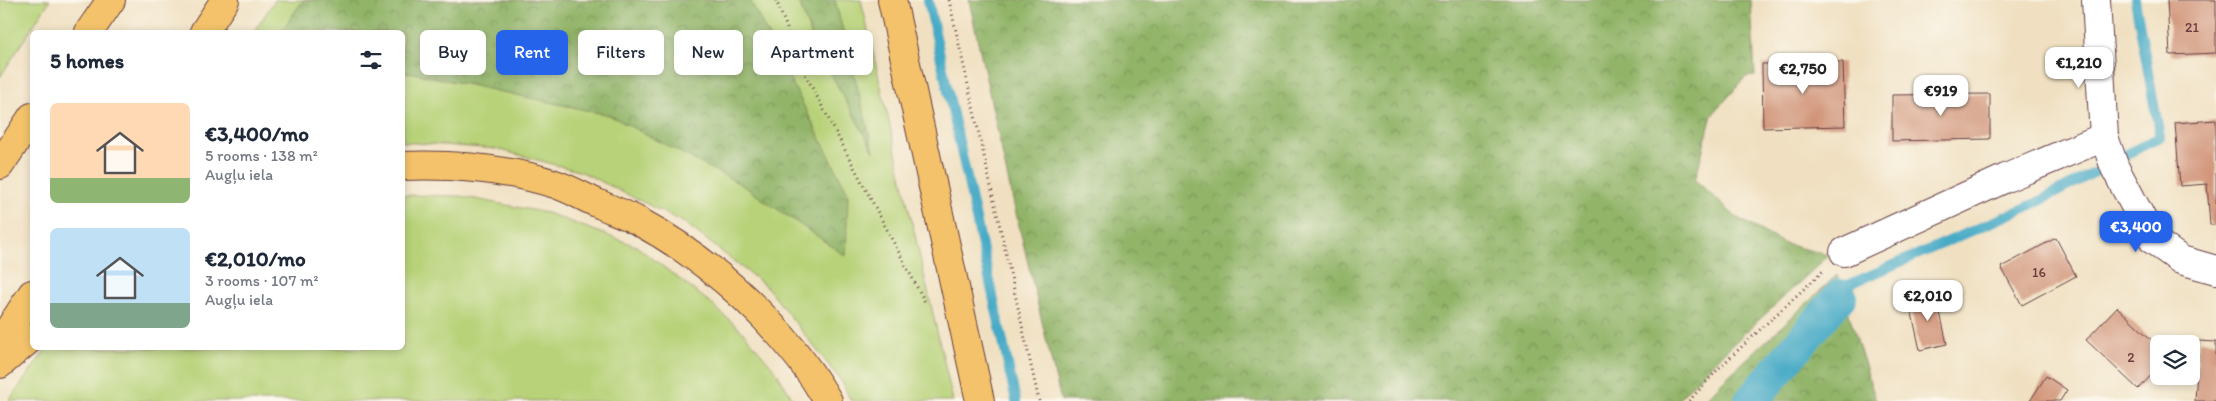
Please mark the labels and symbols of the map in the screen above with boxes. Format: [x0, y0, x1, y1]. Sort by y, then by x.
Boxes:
house number: 21 [2185, 19, 2199, 36]
pin: €1,210 [2038, 46, 2120, 89]
pin: €2,750 [1762, 52, 1844, 95]
pin: €919 [1911, 74, 1971, 117]
pin: €3,400 [2095, 210, 2177, 253]
house number: 16 [2032, 264, 2046, 281]
pin: €2,010 [1887, 280, 1969, 322]
house number: 2 [2127, 349, 2135, 366]

